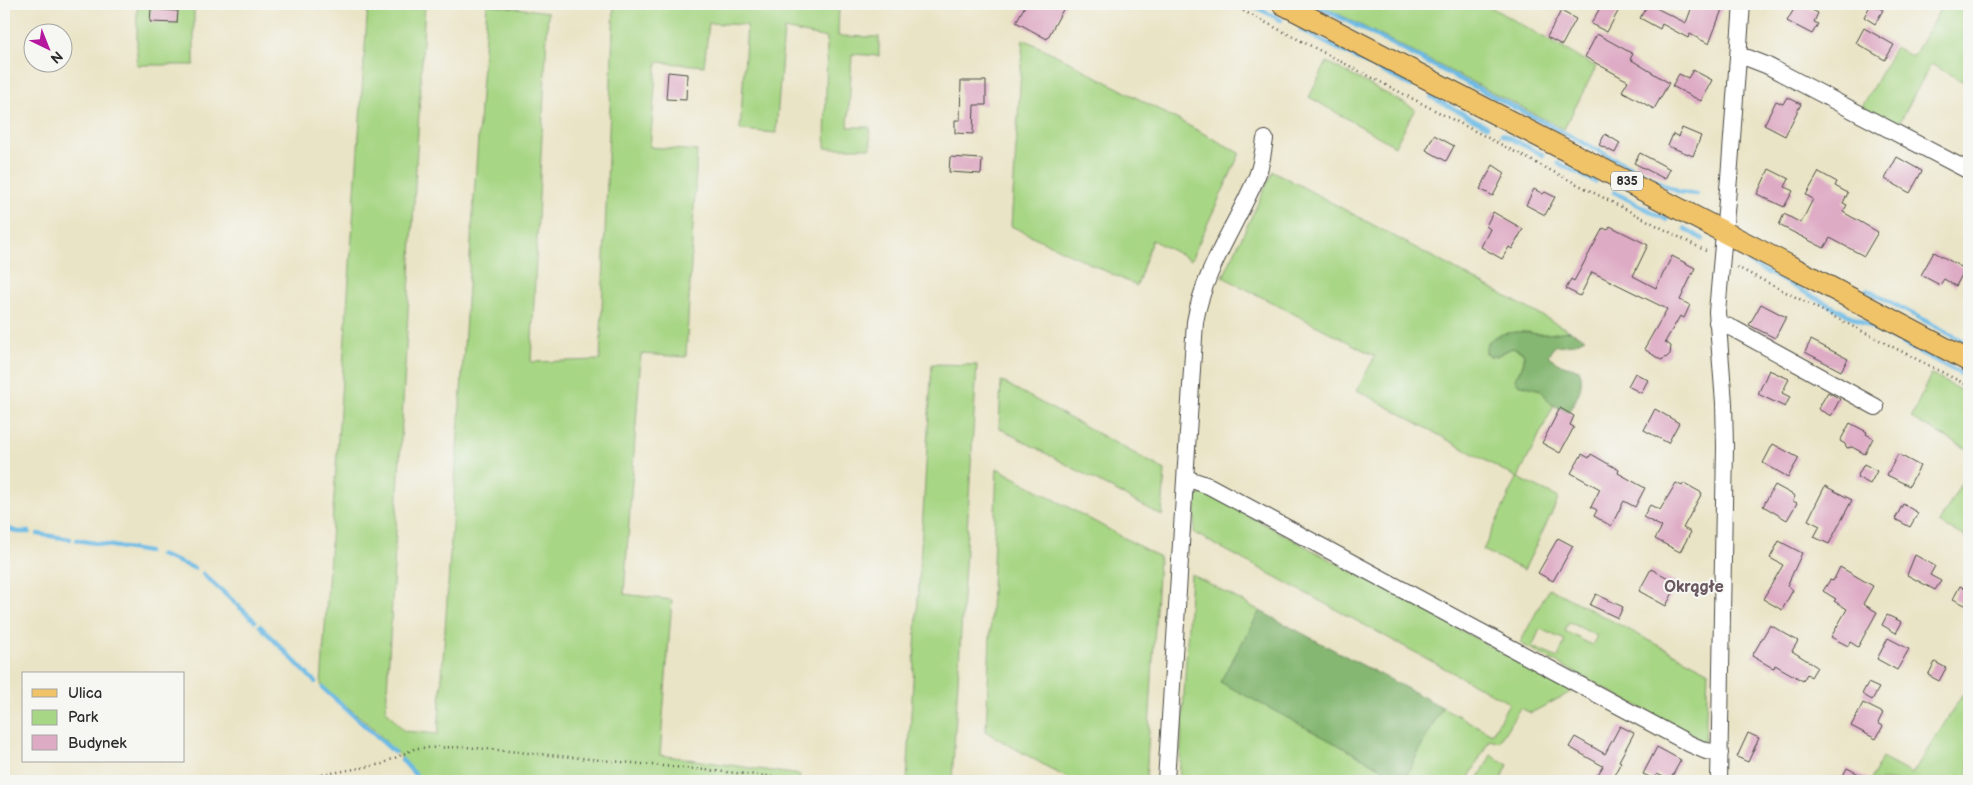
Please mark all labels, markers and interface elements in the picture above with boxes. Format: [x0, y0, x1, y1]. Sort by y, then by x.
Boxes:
north arrow [22, 22, 72, 72]
text: N [47, 47, 66, 67]
road number: 835 [1611, 172, 1643, 190]
district label: Okrągłe [1664, 578, 1724, 597]
legend [22, 672, 185, 762]
text: Ulica [68, 684, 102, 703]
text: Park [68, 708, 99, 727]
text: Budynek [68, 734, 127, 753]

